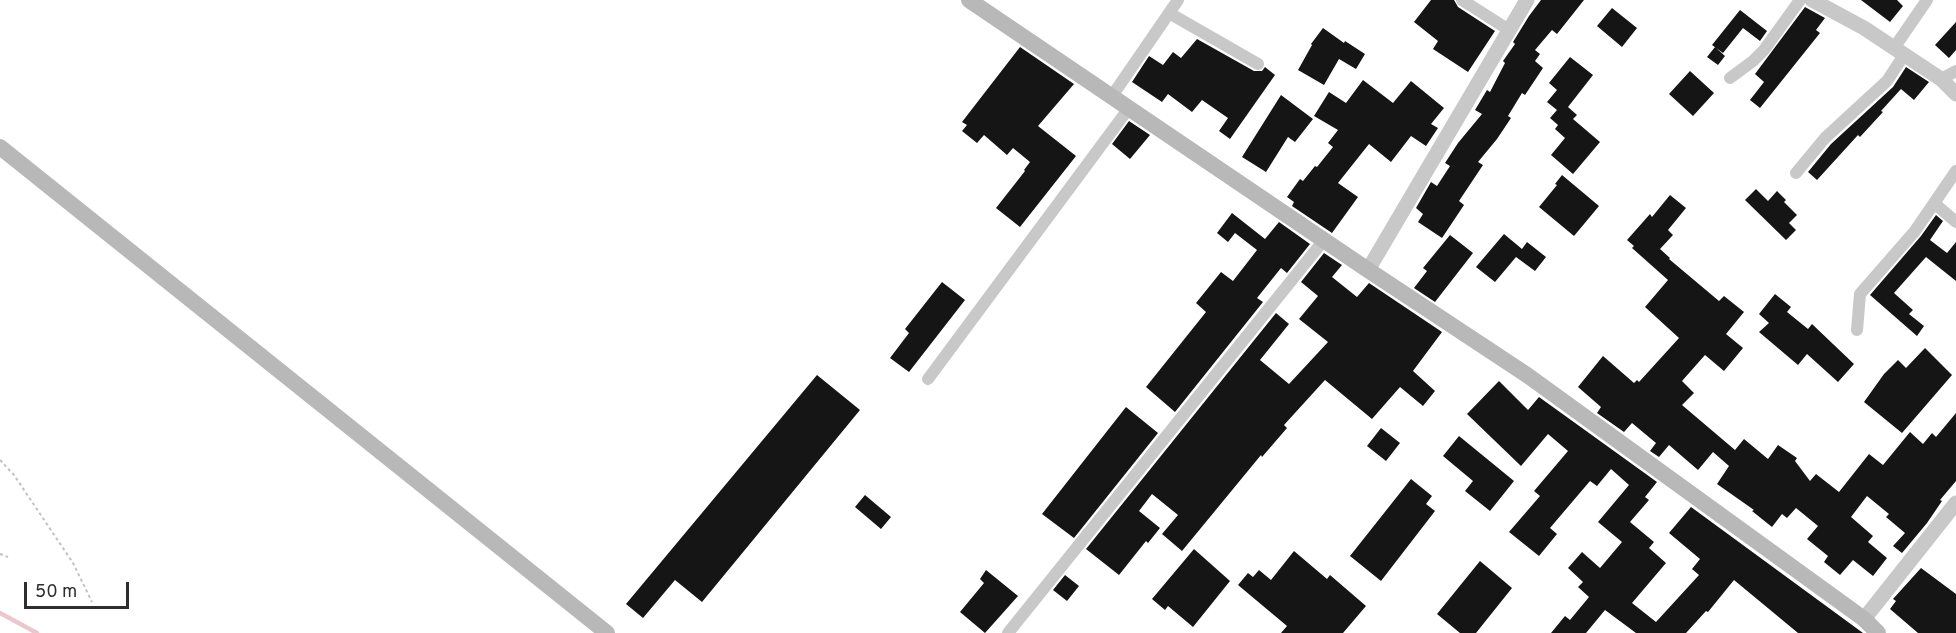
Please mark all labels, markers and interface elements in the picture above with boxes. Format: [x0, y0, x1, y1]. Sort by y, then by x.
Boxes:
scale bar [27, 570, 132, 608]
text: 50 m [35, 581, 77, 604]

